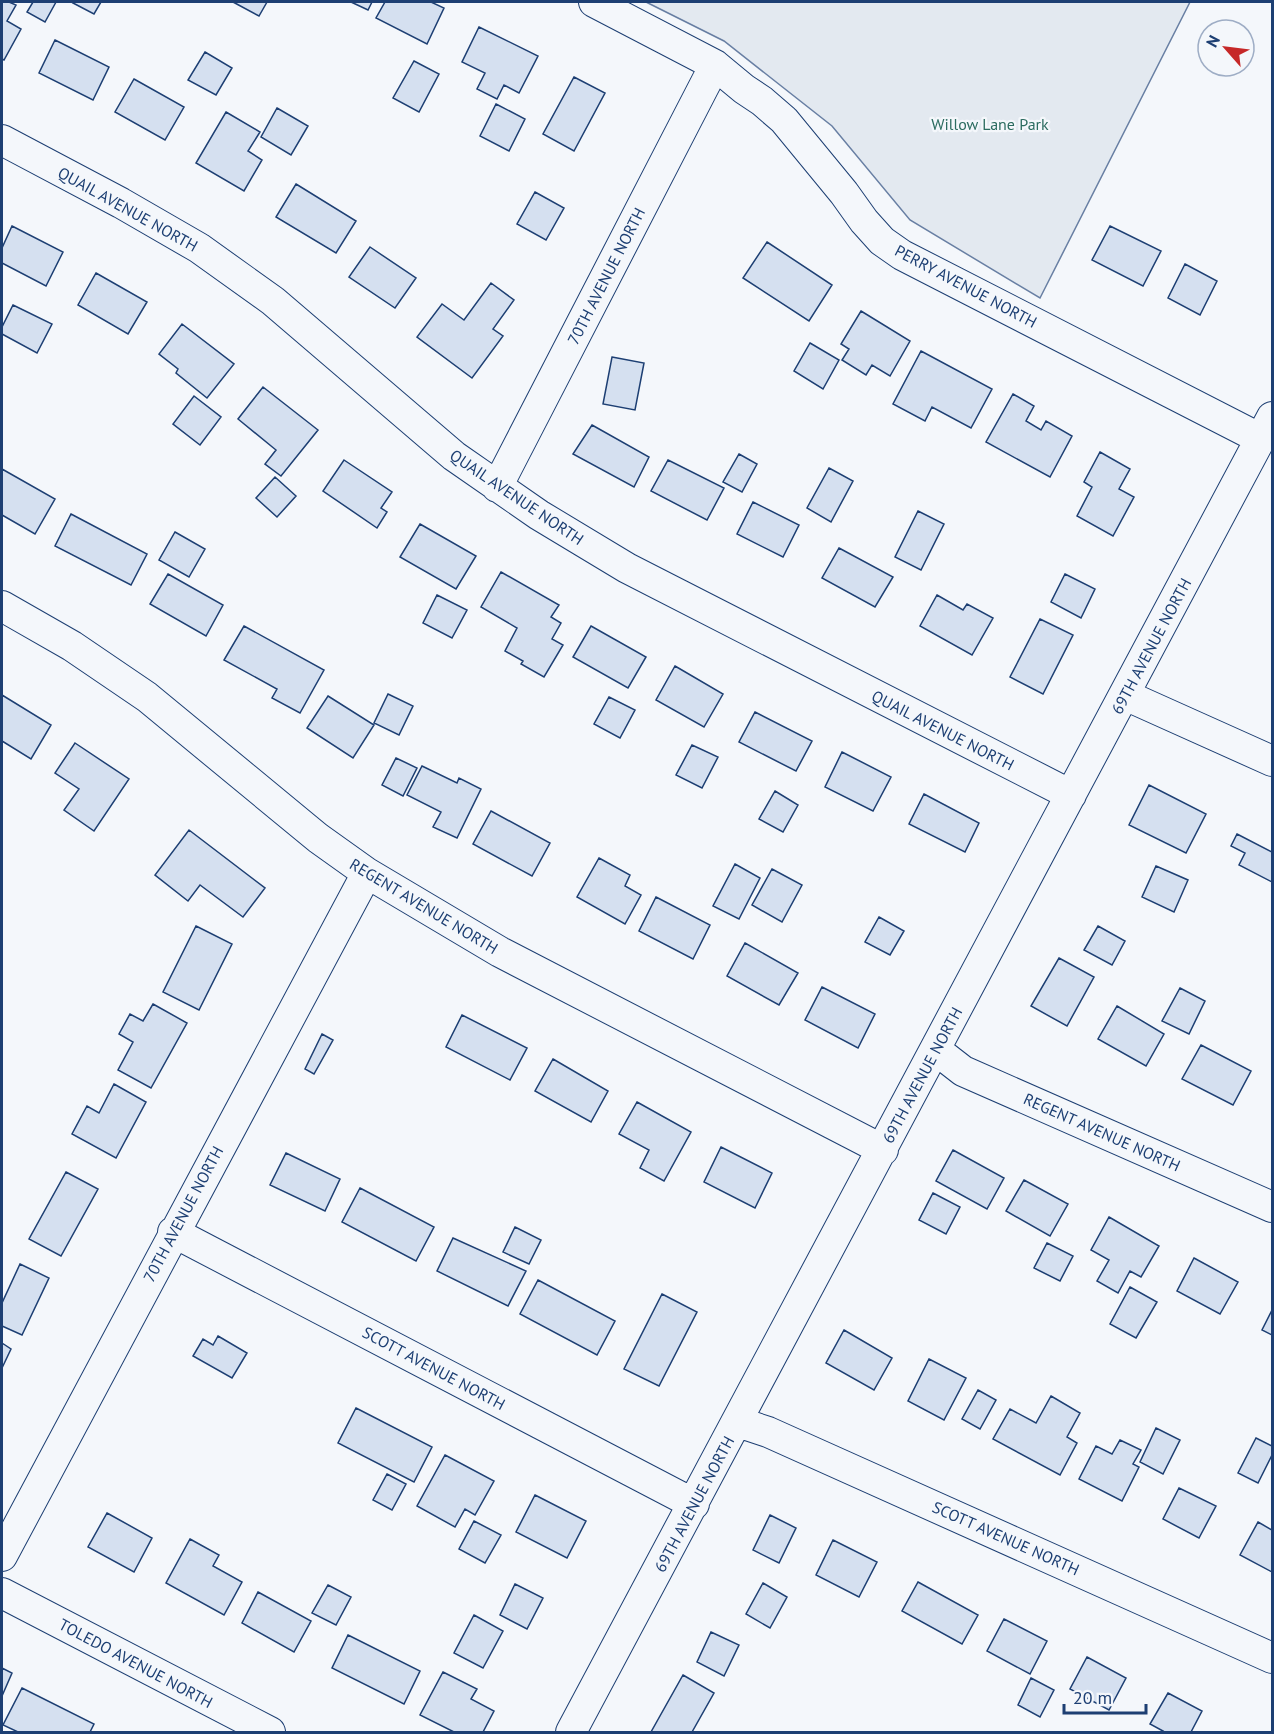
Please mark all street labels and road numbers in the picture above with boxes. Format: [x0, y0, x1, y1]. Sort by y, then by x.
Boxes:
street label: QUAIL AVENUE NORTH [54, 162, 202, 256]
street label: 70TH AVENUE NORTH [563, 204, 649, 348]
street label: PERRY AVENUE NORTH [891, 240, 1041, 332]
street label: QUAIL AVENUE NORTH [446, 445, 588, 549]
street label: 69TH AVENUE NORTH [1107, 575, 1195, 717]
street label: QUAIL AVENUE NORTH [869, 685, 1017, 775]
street label: REGENT AVENUE NORTH [346, 854, 502, 958]
street label: 69TH AVENUE NORTH [878, 1004, 966, 1146]
street label: REGENT AVENUE NORTH [1021, 1088, 1183, 1176]
street label: 70TH AVENUE NORTH [139, 1143, 227, 1285]
street label: SCOTT AVENUE NORTH [359, 1322, 509, 1414]
street label: 69TH AVENUE NORTH [650, 1433, 738, 1575]
street label: SCOTT AVENUE NORTH [929, 1497, 1083, 1579]
street label: TOLEDO AVENUE NORTH [56, 1614, 216, 1712]

